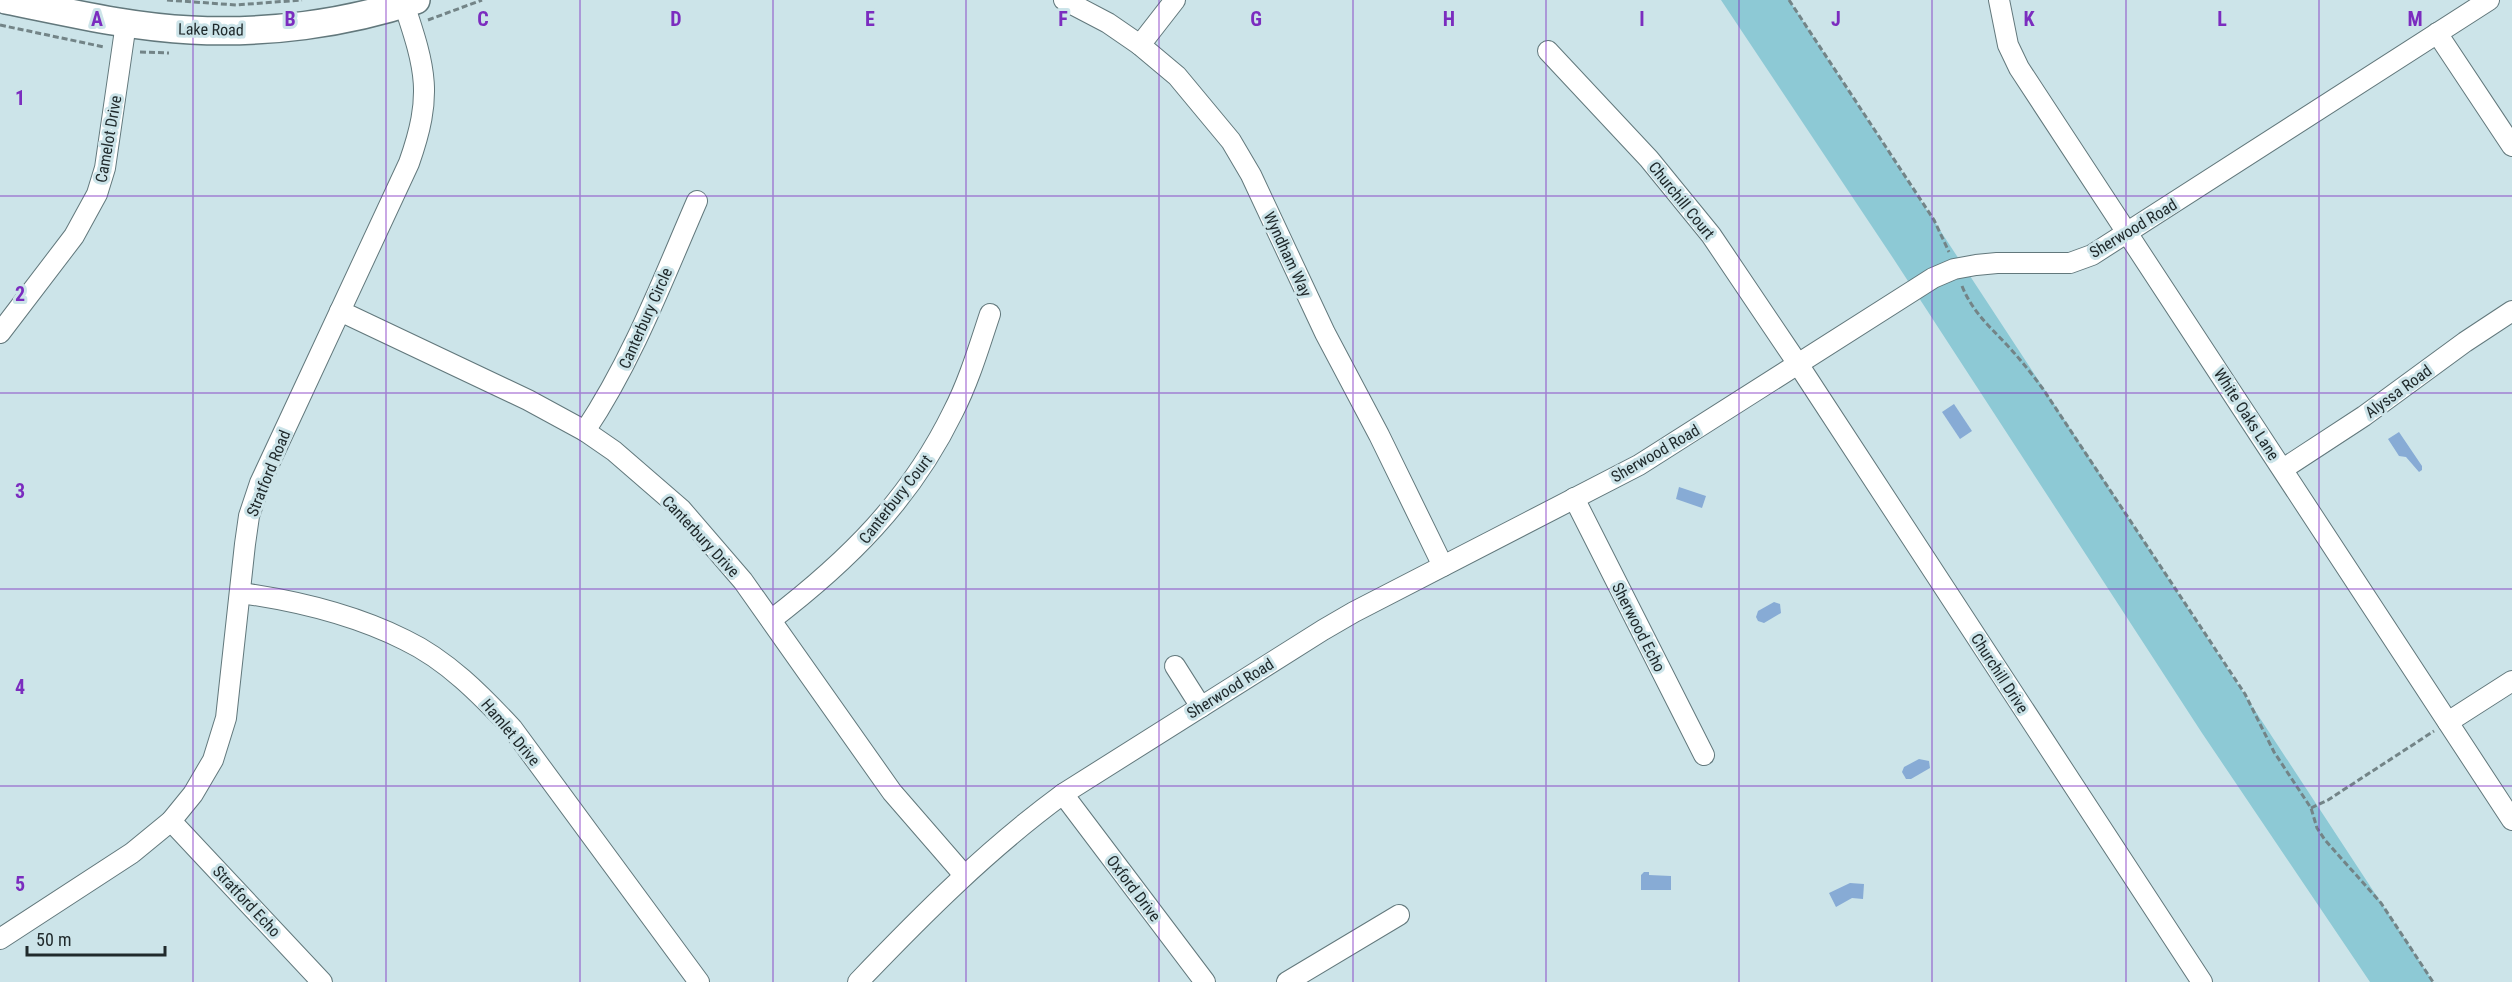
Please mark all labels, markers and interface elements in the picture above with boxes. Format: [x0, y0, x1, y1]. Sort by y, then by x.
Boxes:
text: A [91, 7, 103, 31]
text: B [284, 7, 296, 31]
text: C [477, 7, 489, 31]
text: D [670, 7, 682, 31]
text: E [865, 7, 875, 31]
text: F [1058, 7, 1068, 31]
text: G [1250, 7, 1262, 31]
text: H [1443, 7, 1455, 31]
text: I [1639, 7, 1645, 31]
text: J [1831, 7, 1841, 31]
text: K [2023, 7, 2035, 31]
text: L [2217, 7, 2227, 31]
text: M [2407, 7, 2423, 31]
street label: Lake Road [178, 19, 244, 40]
text: 1 [15, 86, 25, 110]
street label: Camelot Drive [91, 94, 126, 184]
street label: Churchill Court [1645, 158, 1719, 243]
street label: Sherwood Road [2086, 195, 2180, 262]
street label: Wyndham Way [1260, 209, 1316, 300]
street label: Canterbury Circle [615, 265, 676, 372]
text: 2 [15, 282, 25, 306]
street label: Alyssa Road [2361, 361, 2435, 422]
street label: White Oaks Lane [2210, 365, 2283, 464]
street label: Sherwood Road [1608, 421, 1703, 486]
street label: Stratford Road [243, 427, 294, 519]
street label: Canterbury Court [855, 451, 936, 547]
text: 3 [15, 479, 25, 503]
street label: Canterbury Drive [658, 492, 743, 581]
street label: Sherwood Echo [1608, 579, 1669, 675]
street label: Churchill Drive [1967, 630, 2032, 717]
street label: Sherwood Road [1183, 654, 1277, 723]
text: 4 [15, 675, 25, 699]
street label: Hamlet Drive [477, 695, 544, 770]
street label: Oxford Drive [1103, 851, 1165, 925]
street label: Stratford Echo [209, 862, 284, 941]
text: 5 [15, 872, 25, 896]
scale bar [27, 919, 165, 957]
text: 50 m [36, 929, 71, 950]

